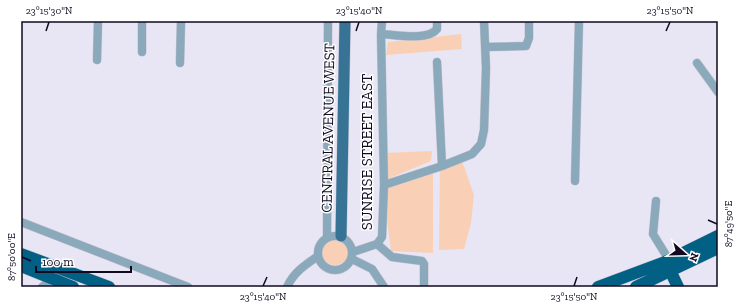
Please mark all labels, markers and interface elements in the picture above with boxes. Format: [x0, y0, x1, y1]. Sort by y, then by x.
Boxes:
text: 23°15'30"N [26, 5, 73, 17]
text: 23°15'40"N [336, 5, 383, 17]
text: 23°15'50"N [647, 5, 694, 17]
street label: CENTRAL AVENUE WEST [318, 43, 338, 213]
street label: SUNRISE STREET EAST [358, 74, 376, 230]
text: 87°49'50"E [723, 201, 735, 247]
text: 87°50'00"E [6, 233, 18, 281]
north arrow [665, 234, 705, 274]
scale bar [36, 248, 131, 274]
text: N [686, 251, 701, 264]
text: 100 m [42, 255, 74, 269]
text: 23°15'40"N [240, 291, 287, 303]
text: 23°15'50"N [551, 291, 598, 303]

